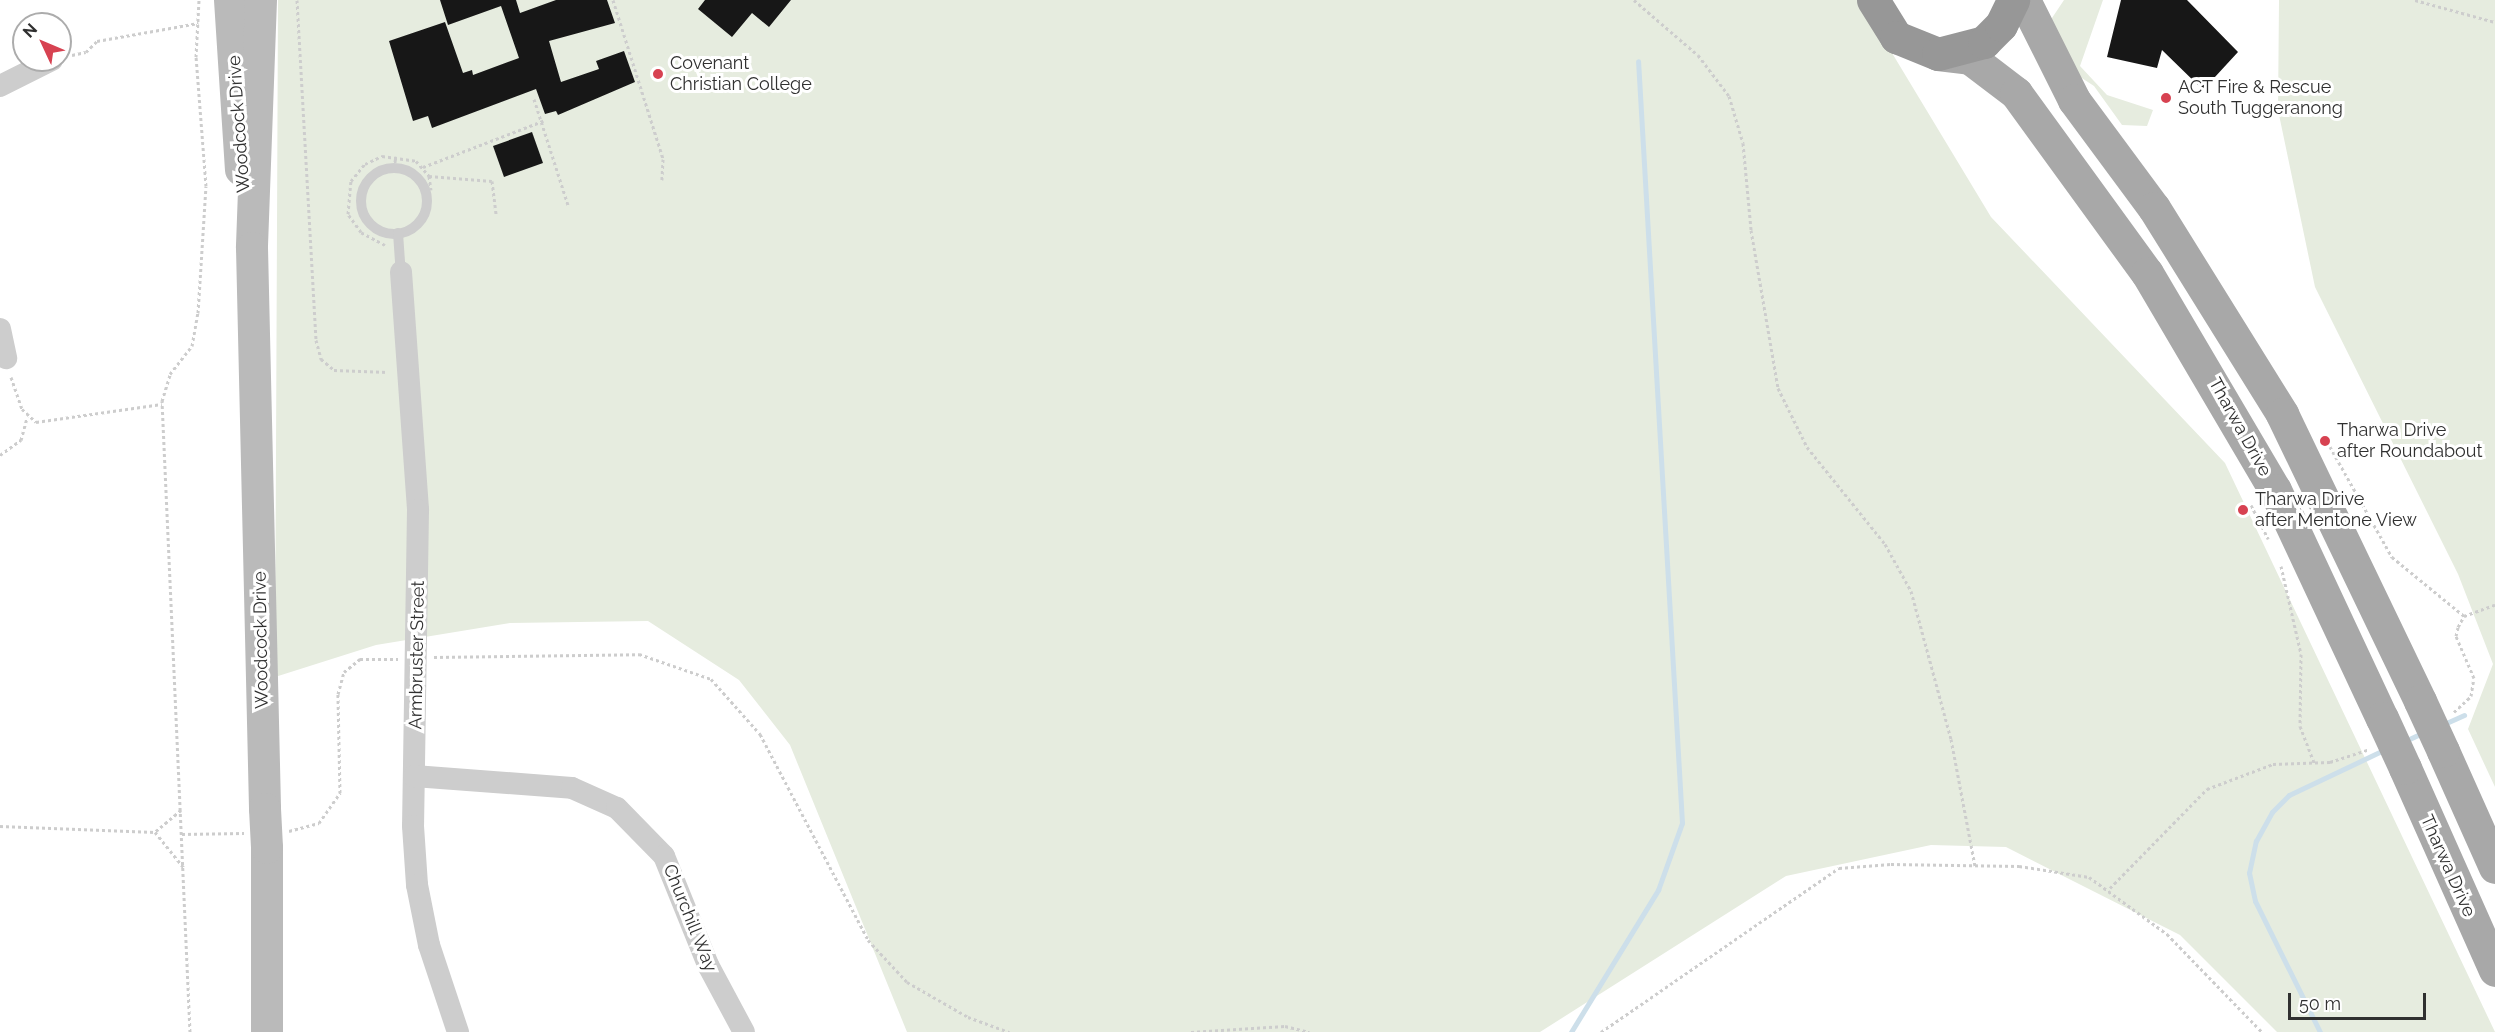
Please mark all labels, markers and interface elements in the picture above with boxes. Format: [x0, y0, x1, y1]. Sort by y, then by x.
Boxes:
north arrow [12, 12, 72, 72]
text: N [19, 20, 41, 42]
place label: Covenant Christian College [670, 53, 812, 96]
street label: Woodcock Drive [223, 55, 255, 193]
marker: Covenant Christian College [651, 67, 665, 81]
place label: ACT Fire & Rescue South Tuggeranong [2178, 77, 2343, 119]
marker: ACT Fire & Rescue South Tuggeranong [2159, 91, 2173, 105]
street label: Tharwa Drive [2204, 374, 2276, 480]
place label: Tharwa Drive after Roundabout [2337, 420, 2483, 462]
marker: Tharwa Drive after Roundabout [2318, 434, 2332, 448]
place label: Tharwa Drive after Mentone View [2255, 489, 2418, 532]
marker: Tharwa Drive after Mentone View [2236, 503, 2250, 517]
street label: Woodcock Drive [249, 571, 273, 709]
street label: Armbruster Street [405, 580, 429, 730]
street label: Tharwa Drive [2416, 812, 2480, 920]
street label: Churchill Way [658, 860, 722, 976]
scale bar [2291, 981, 2429, 1019]
text: 50 m [2299, 993, 2341, 1014]

